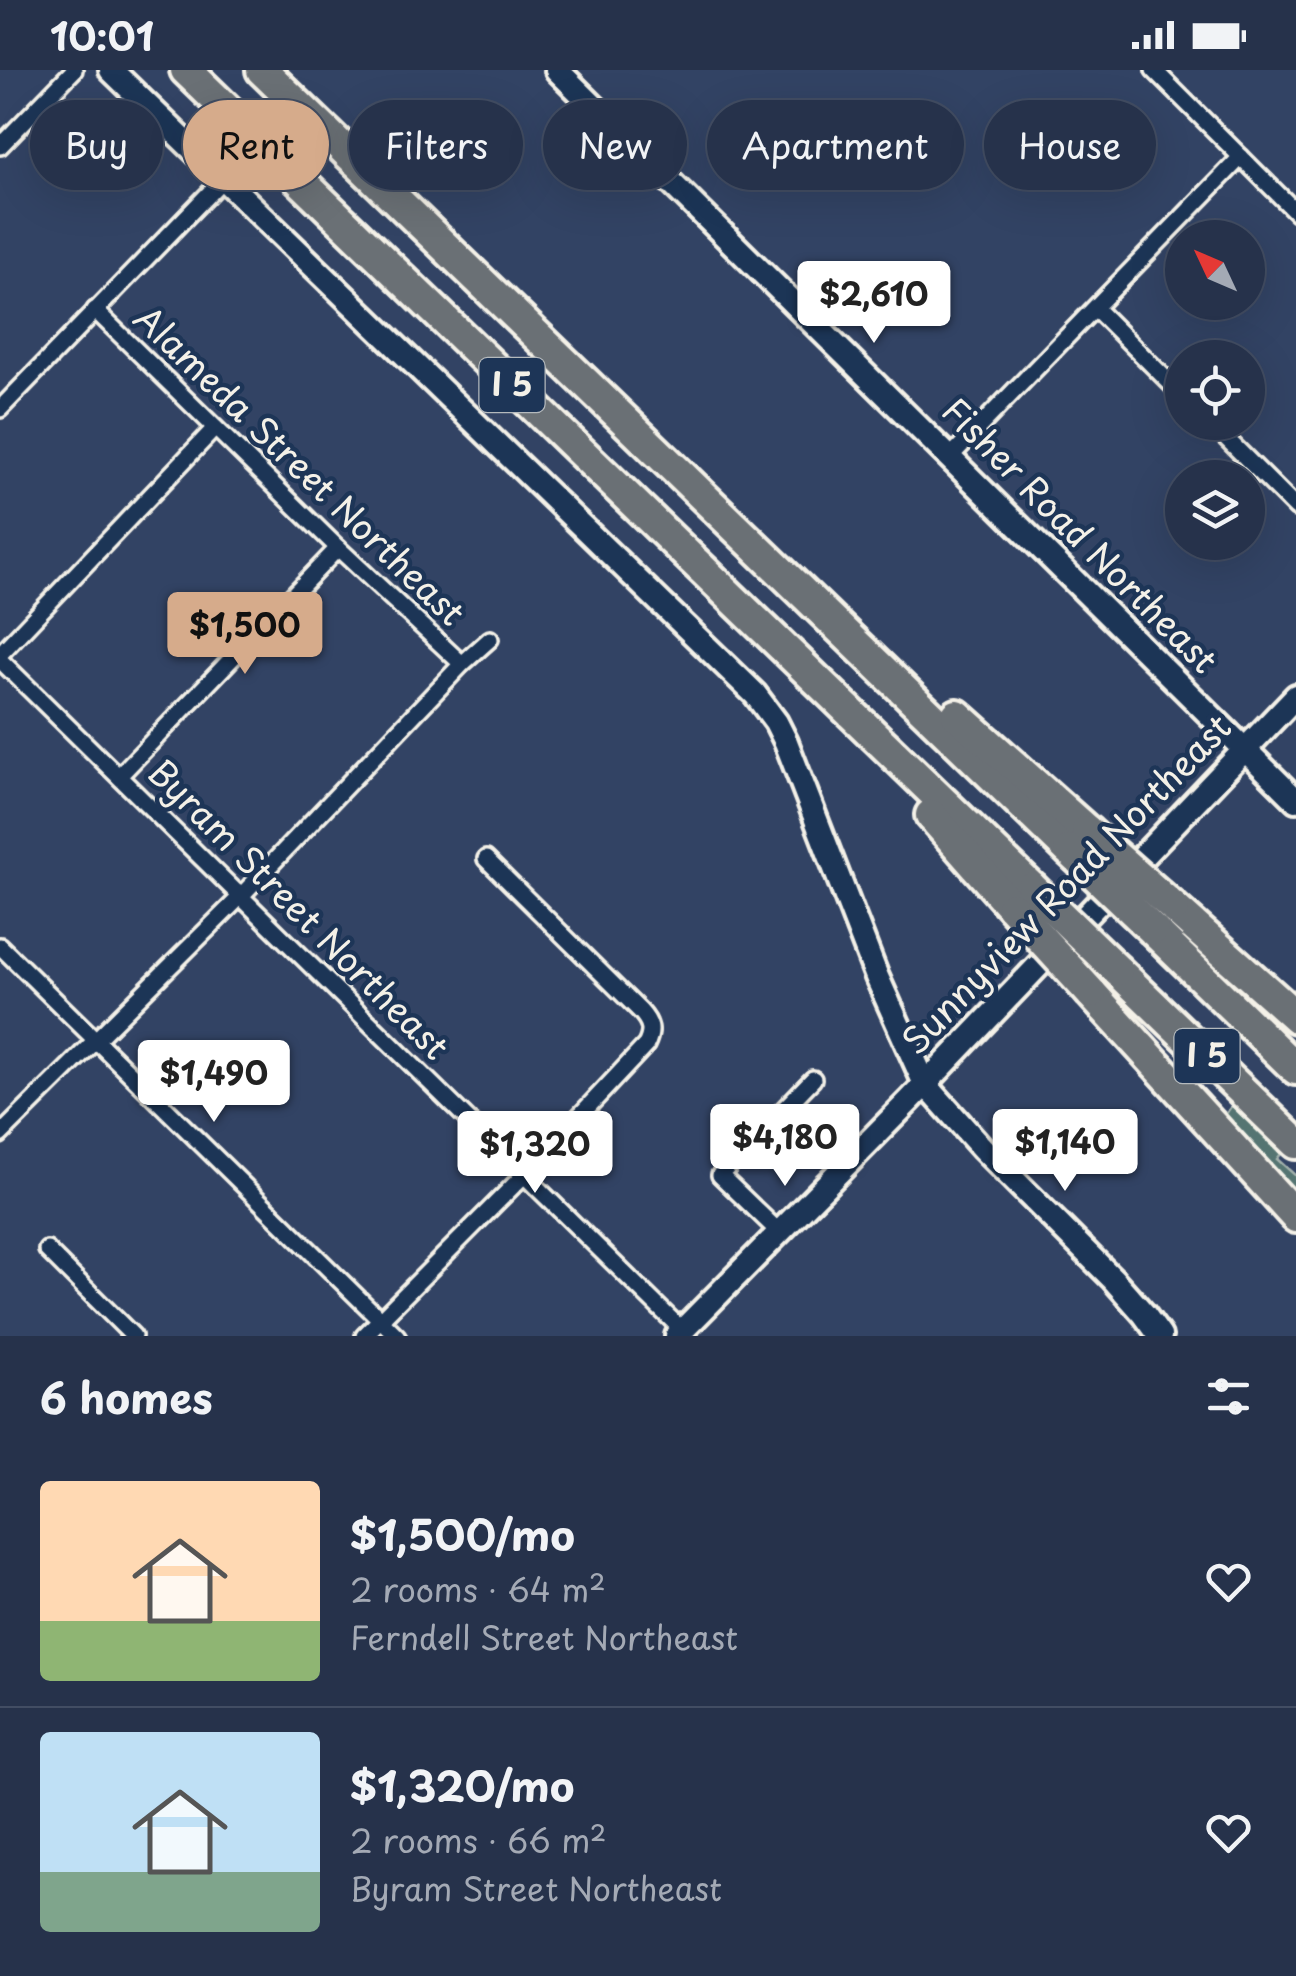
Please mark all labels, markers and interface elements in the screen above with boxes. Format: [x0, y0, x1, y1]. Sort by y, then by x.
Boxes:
text: 10:01 [50, 7, 154, 64]
chip: Buy [30, 100, 163, 190]
chip: Rent [183, 100, 329, 190]
chip: Filters [349, 100, 523, 190]
chip: New [543, 100, 687, 190]
chip: Apartment [707, 100, 964, 190]
chip: House [984, 100, 1156, 190]
north arrow [1165, 220, 1265, 320]
map controls [1165, 220, 1265, 560]
pin: $2,610 [793, 261, 955, 346]
text: $2,610 [819, 269, 929, 317]
street label: Alameda Street Northeast [123, 292, 478, 637]
button: locate [1165, 340, 1265, 440]
road number: I 5 [480, 358, 544, 412]
street label: Fisher Road Northeast [931, 384, 1231, 684]
button: layers [1165, 460, 1265, 560]
pin: $1,500 [164, 592, 326, 677]
text: $1,500 [189, 600, 301, 648]
street label: Sunnyview Road Northeast [888, 701, 1242, 1065]
street label: Byram Street Northeast [137, 746, 462, 1071]
road number: I 5 [1174, 1029, 1240, 1083]
pin: $1,490 [133, 1040, 295, 1125]
text: $1,490 [160, 1048, 268, 1096]
pin: $4,180 [704, 1104, 866, 1189]
pin: $1,140 [984, 1109, 1146, 1194]
pin: $1,320 [454, 1111, 616, 1196]
text: $4,180 [732, 1112, 838, 1160]
text: $1,140 [1015, 1117, 1115, 1165]
text: $1,320 [480, 1119, 590, 1167]
text: 6 homes [40, 1365, 213, 1428]
icon: filters [1201, 1369, 1256, 1424]
text: $1,500/mo [350, 1502, 575, 1565]
icon: home [120, 1521, 240, 1641]
icon: heart [1201, 1554, 1256, 1609]
text: 2 rooms · 64 m² [350, 1565, 606, 1613]
text: Ferndell Street Northeast [350, 1613, 738, 1661]
text: $1,320/mo [350, 1753, 575, 1816]
icon: home [120, 1772, 240, 1892]
icon: heart [1201, 1805, 1256, 1860]
text: 2 rooms · 66 m² [350, 1816, 607, 1864]
text: Byram Street Northeast [350, 1864, 722, 1912]

